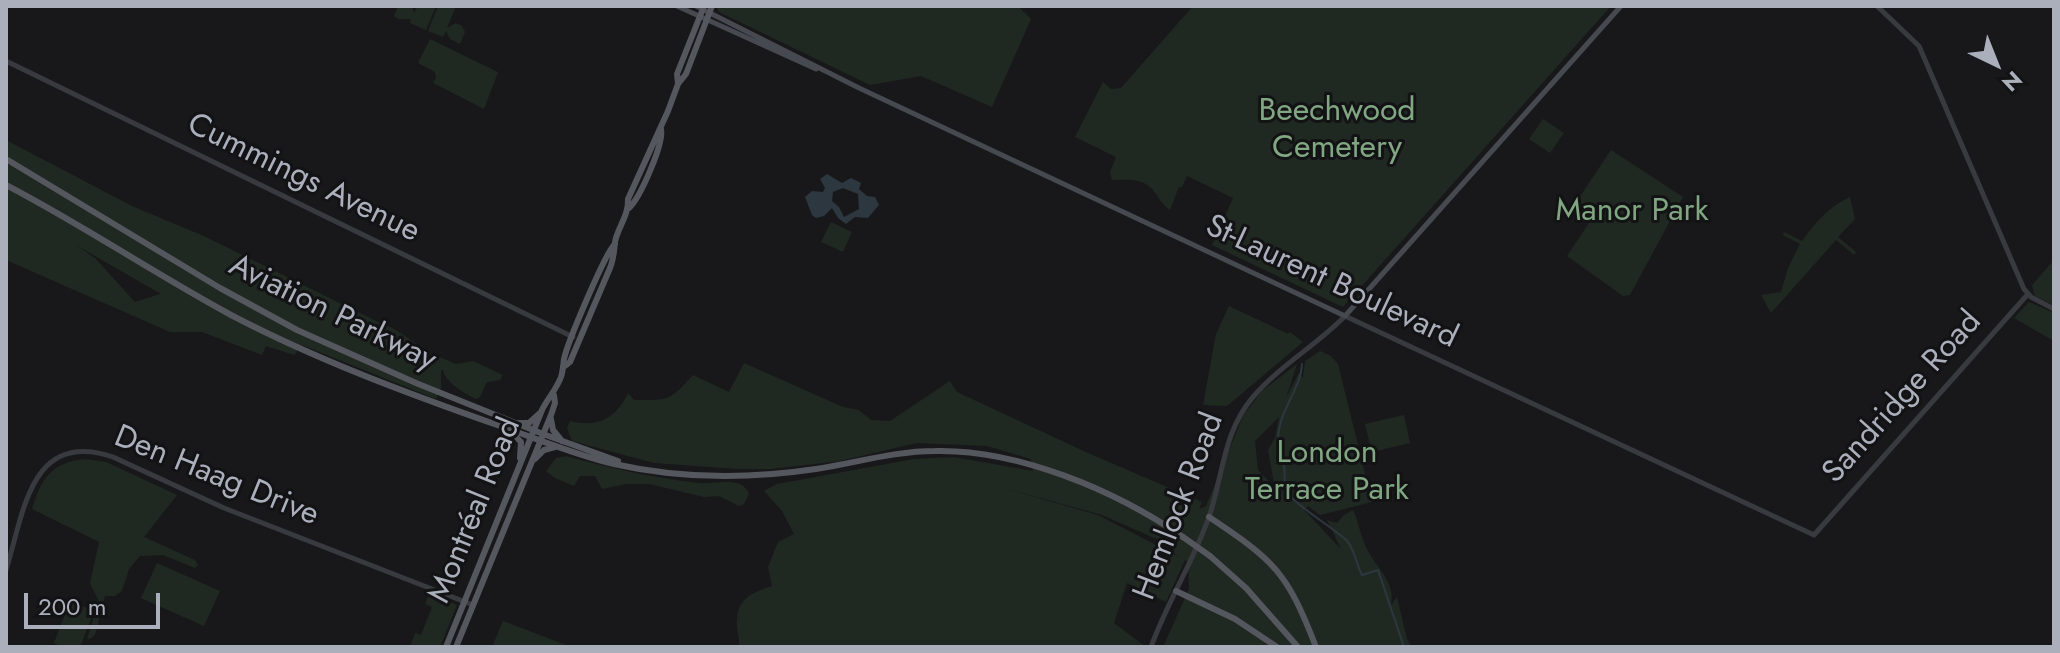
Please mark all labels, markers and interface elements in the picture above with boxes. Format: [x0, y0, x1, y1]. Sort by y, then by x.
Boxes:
north arrow [1956, 24, 2036, 104]
text: N [1995, 64, 2030, 99]
park label: Beechwood Cemetery [1258, 93, 1416, 168]
street label: Cummings Avenue [180, 106, 426, 252]
park label: Manor Park [1555, 193, 1709, 231]
street label: St-Laurent Boulevard [1199, 208, 1463, 358]
street label: Aviation Parkway [222, 247, 442, 381]
street label: Sandridge Road [1816, 304, 1990, 492]
street label: Hemlock Road [1127, 408, 1233, 606]
street label: Montréal Road [421, 413, 531, 609]
street label: Den Haag Drive [108, 419, 324, 535]
park label: London Terrace Park [1245, 435, 1409, 510]
scale bar [28, 577, 164, 627]
text: 200 m [38, 589, 106, 624]

